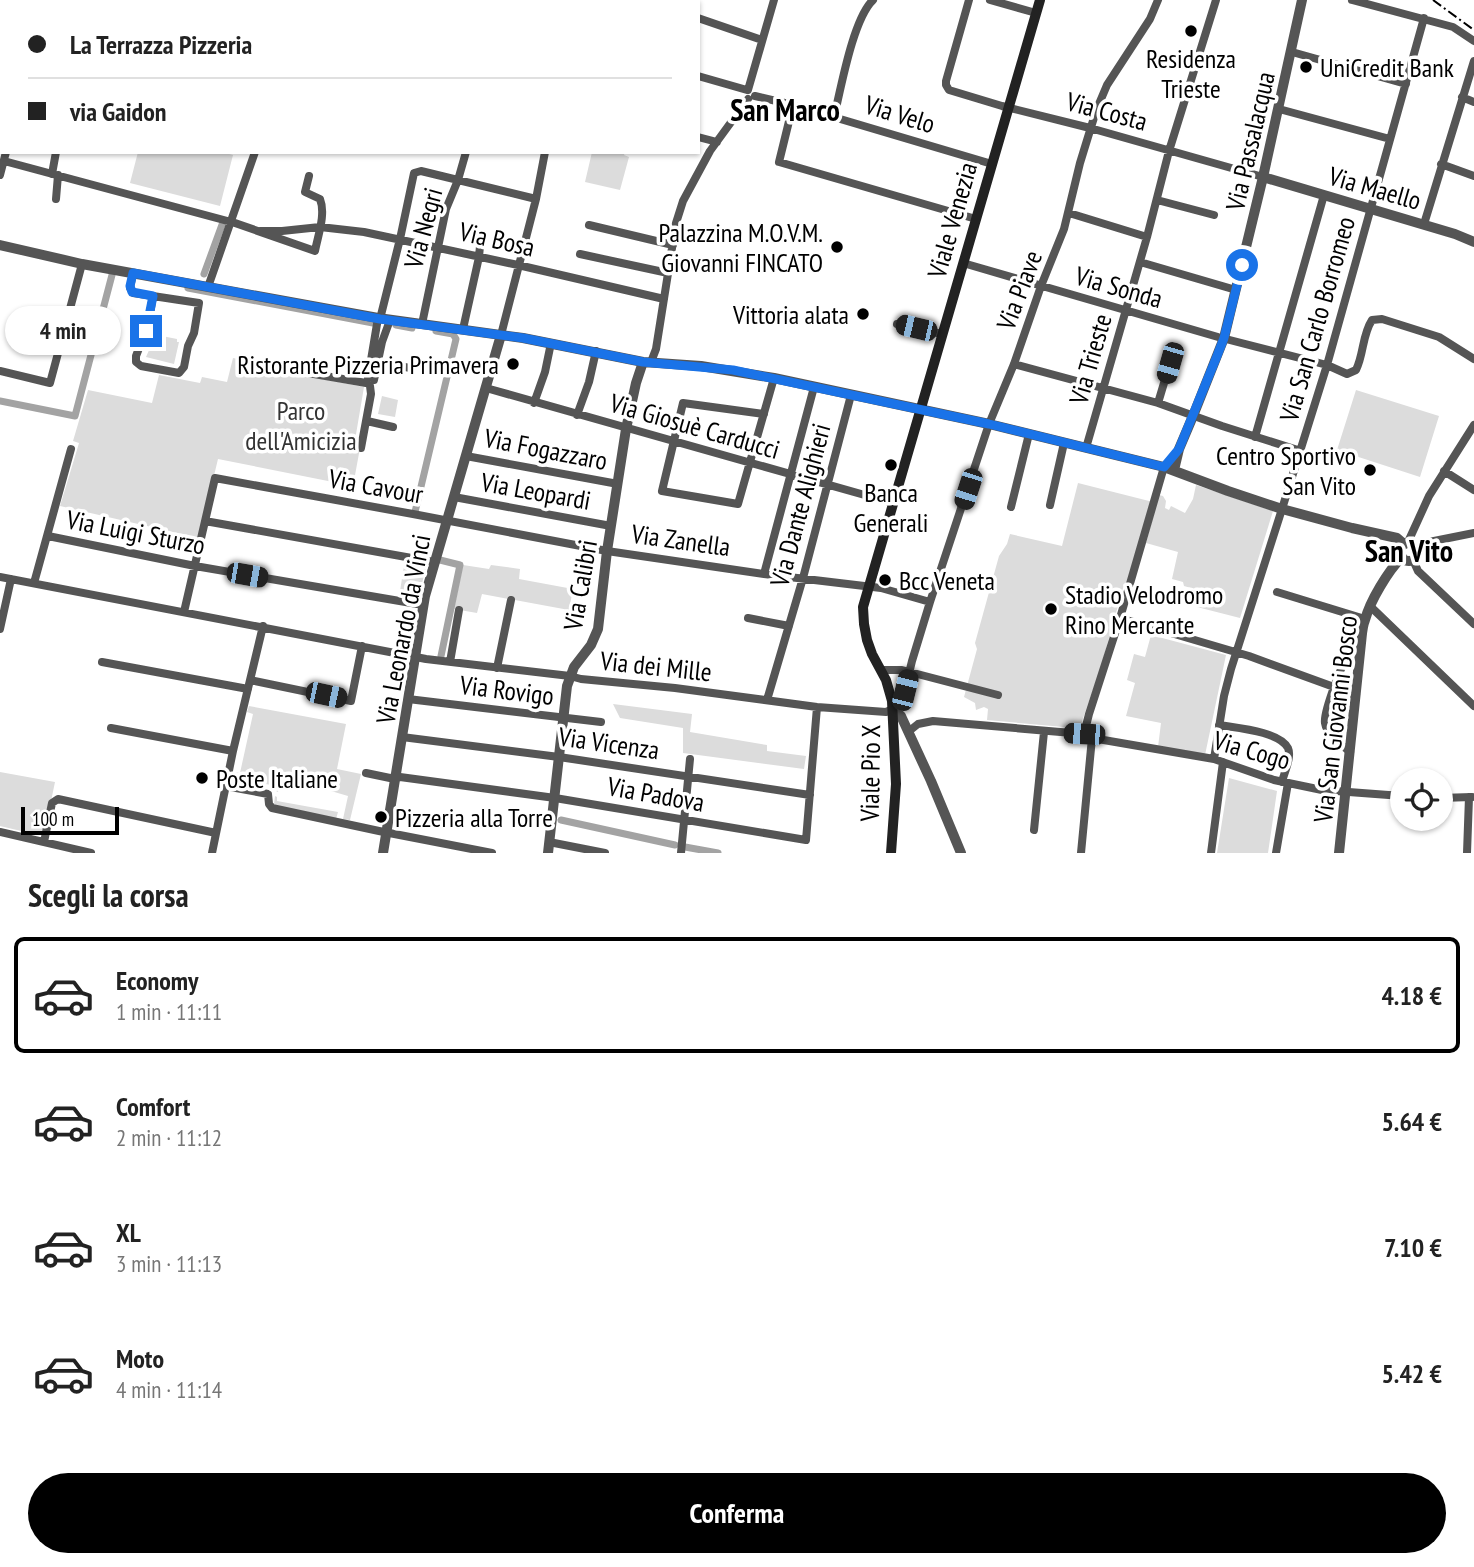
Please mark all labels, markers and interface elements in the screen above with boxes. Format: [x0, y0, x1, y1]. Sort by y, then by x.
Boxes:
marker: Residenza Trieste [1183, 23, 1199, 39]
text: La Terrazza Pizzeria [70, 28, 252, 61]
place label: Residenza Trieste [1146, 42, 1236, 105]
place label: UniCredit Bank [1320, 51, 1454, 84]
marker: UniCredit Bank [1298, 59, 1314, 75]
street label: Via Passalacqua [1218, 69, 1282, 214]
street label: Via Costa [1062, 84, 1151, 138]
street label: Via Velo [860, 87, 939, 140]
district label: San Marco [730, 90, 840, 129]
text: via Gaidon [70, 95, 166, 128]
street label: Viale Venezia [920, 158, 984, 283]
street label: Via Maello [1324, 159, 1425, 217]
street label: Via Negri [396, 184, 450, 273]
street label: Via San Carlo Borromeo [1272, 213, 1362, 426]
street label: Via Bosa [455, 214, 538, 264]
place label: Palazzina M.O.V.M. Giovanni FINCATO [659, 216, 823, 279]
marker: Palazzina M.O.V.M. Giovanni FINCATO [829, 239, 845, 255]
street label: Via Piave [989, 246, 1049, 335]
route start [1226, 249, 1258, 281]
street label: Via Sonda [1071, 259, 1166, 315]
place label: Vittoria alata [732, 298, 849, 331]
callout: 4 min [6, 306, 122, 356]
marker: Vittoria alata [855, 306, 871, 322]
street label: Via Trieste [1061, 310, 1119, 409]
car [894, 313, 939, 343]
route end [130, 315, 162, 347]
text: 4 min [40, 316, 86, 345]
car [1155, 340, 1186, 386]
place label: Ristorante Pizzeria Primavera [237, 348, 499, 381]
marker: Ristorante Pizzeria Primavera [505, 356, 521, 372]
street label: Via Giosuè Carducci [605, 386, 784, 466]
park label: Parco dell'Amicizia [245, 394, 357, 457]
street label: Via Dante Alighieri [762, 420, 838, 591]
street label: Via Fogazzaro [481, 421, 610, 477]
place label: Centro Sportivo San Vito [1216, 439, 1356, 502]
marker: Banca Generali [883, 457, 899, 473]
street label: Via Cavour [325, 461, 426, 511]
marker: Centro Sportivo San Vito [1362, 462, 1378, 478]
street label: Via Leopardi [478, 465, 593, 517]
car [952, 466, 985, 512]
place label: Banca Generali [854, 476, 928, 539]
street label: Via Luigi Sturzo [63, 502, 208, 562]
street label: Via Zanella [629, 517, 732, 563]
street label: Via Leonardo da Vinci [368, 531, 438, 728]
district label: San Vito [1365, 531, 1453, 570]
street label: Via Calibri [556, 537, 604, 634]
car [225, 561, 270, 589]
place label: Bcc Veneta [899, 564, 995, 597]
marker: Bcc Veneta [877, 572, 893, 588]
place label: Stadio Velodromo Rino Mercante [1065, 578, 1223, 641]
marker: Stadio Velodromo Rino Mercante [1043, 601, 1059, 617]
street label: Via San Giovanni Bosco [1306, 614, 1364, 825]
street label: Via dei Mille [598, 644, 713, 688]
car [890, 667, 921, 713]
street label: Via Rovigo [457, 668, 556, 712]
car [304, 680, 349, 710]
street label: Via Vicenza [556, 719, 661, 766]
car [1063, 722, 1106, 746]
street label: Via Cogo [1209, 723, 1294, 777]
street label: Viale Pio X [853, 724, 887, 823]
place label: Poste Italiane [216, 762, 338, 795]
map controls [1390, 768, 1453, 831]
button: locate [1390, 768, 1453, 831]
street label: Via Padova [604, 769, 707, 819]
marker: Poste Italiane [194, 770, 210, 786]
place label: Pizzeria alla Torre [395, 801, 553, 834]
scale bar [21, 804, 119, 836]
text: 100 m [32, 807, 74, 831]
marker: Pizzeria alla Torre [373, 809, 389, 825]
text: Scegli la corsa [28, 874, 189, 916]
icon: car [32, 964, 95, 1027]
text: Economy [116, 964, 198, 997]
text: 4.18 € [1381, 979, 1442, 1012]
text: 1 min · 11:11 [116, 997, 222, 1026]
icon: car [32, 1090, 95, 1153]
text: Comfort [116, 1090, 190, 1123]
text: 5.64 € [1381, 1105, 1442, 1138]
text: 2 min · 11:12 [116, 1123, 222, 1152]
icon: car [32, 1216, 95, 1279]
text: XL [116, 1216, 141, 1249]
text: 7.10 € [1384, 1231, 1442, 1264]
text: 3 min · 11:13 [116, 1249, 222, 1278]
icon: car [32, 1342, 95, 1405]
text: Moto [116, 1342, 164, 1375]
text: 5.42 € [1381, 1357, 1442, 1390]
text: 4 min · 11:14 [116, 1375, 222, 1404]
button: Conferma [28, 1473, 1446, 1553]

